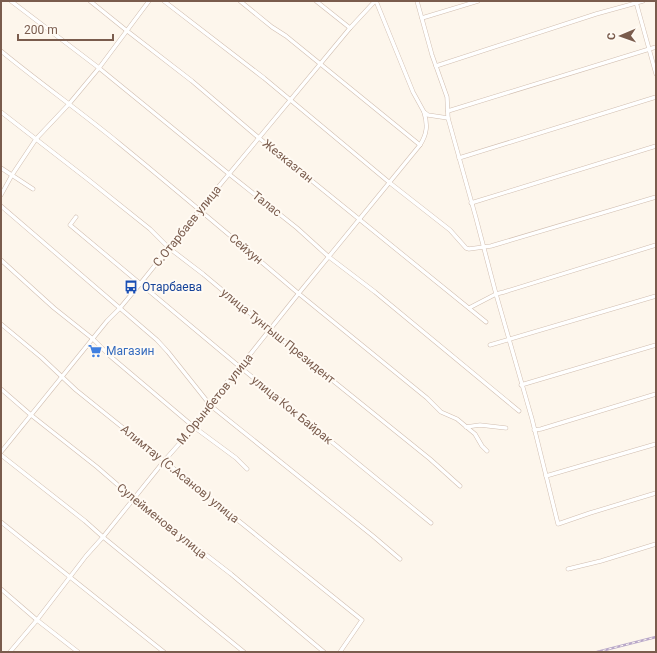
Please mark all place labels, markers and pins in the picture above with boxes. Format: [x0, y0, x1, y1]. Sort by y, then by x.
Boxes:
bus stop icon: Отарбаева [123, 279, 139, 295]
place label: Отарбаева [142, 280, 202, 294]
supermarket icon: Магазин [87, 343, 103, 359]
place label: Магазин [106, 344, 155, 358]

